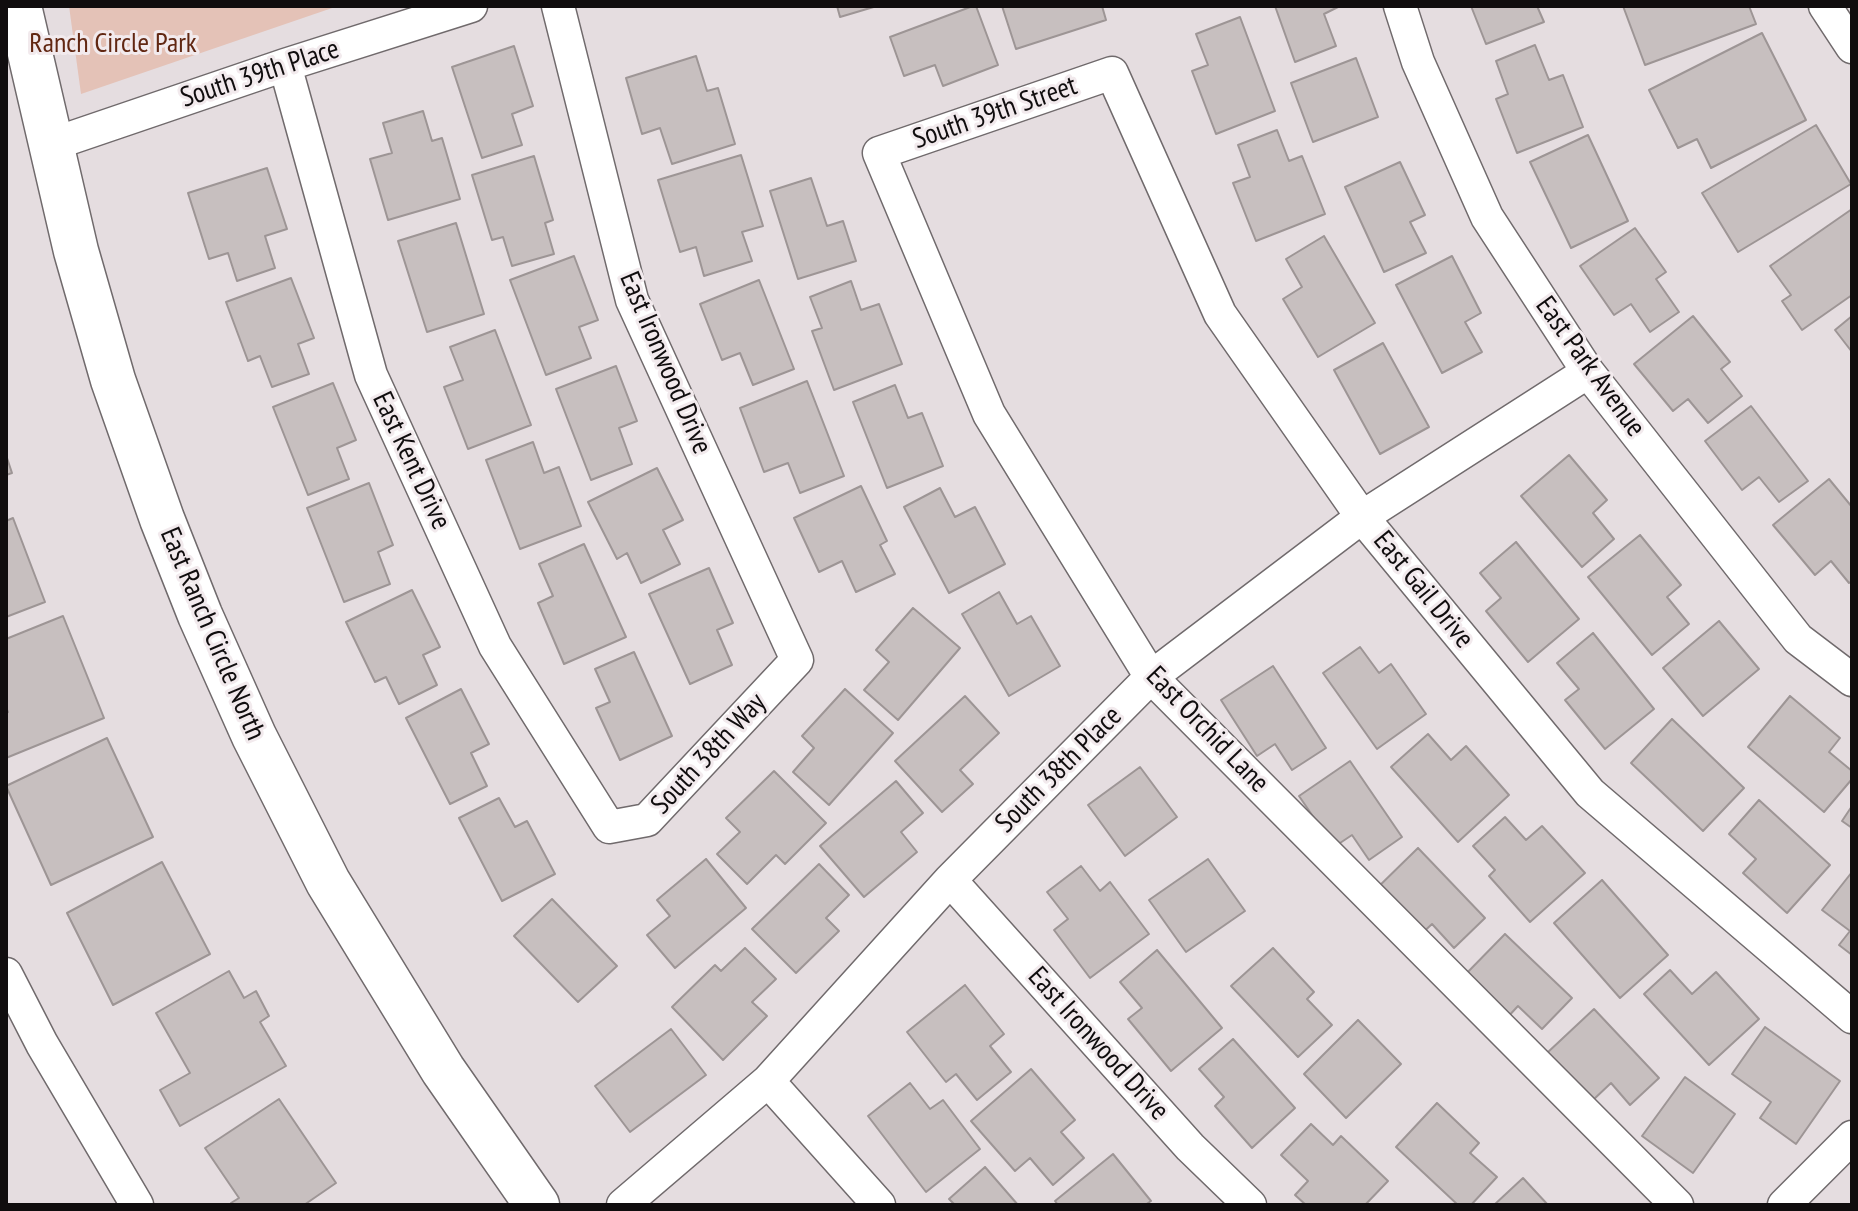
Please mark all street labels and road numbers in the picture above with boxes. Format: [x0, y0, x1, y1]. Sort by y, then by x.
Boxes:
street label: South 39th Place [176, 33, 344, 115]
street label: South 39th Street [909, 69, 1081, 157]
street label: East Ironwood Drive [612, 267, 718, 459]
street label: East Park Avenue [1528, 291, 1652, 443]
street label: East Kent Drive [365, 387, 457, 535]
street label: East Ranch Circle North [152, 523, 272, 745]
street label: East Gail Drive [1366, 525, 1480, 655]
street label: East Orchid Lane [1139, 660, 1275, 800]
street label: South 38th Way [645, 687, 773, 821]
street label: South 38th Place [989, 700, 1129, 840]
street label: East Ironwood Drive [1021, 961, 1175, 1127]

